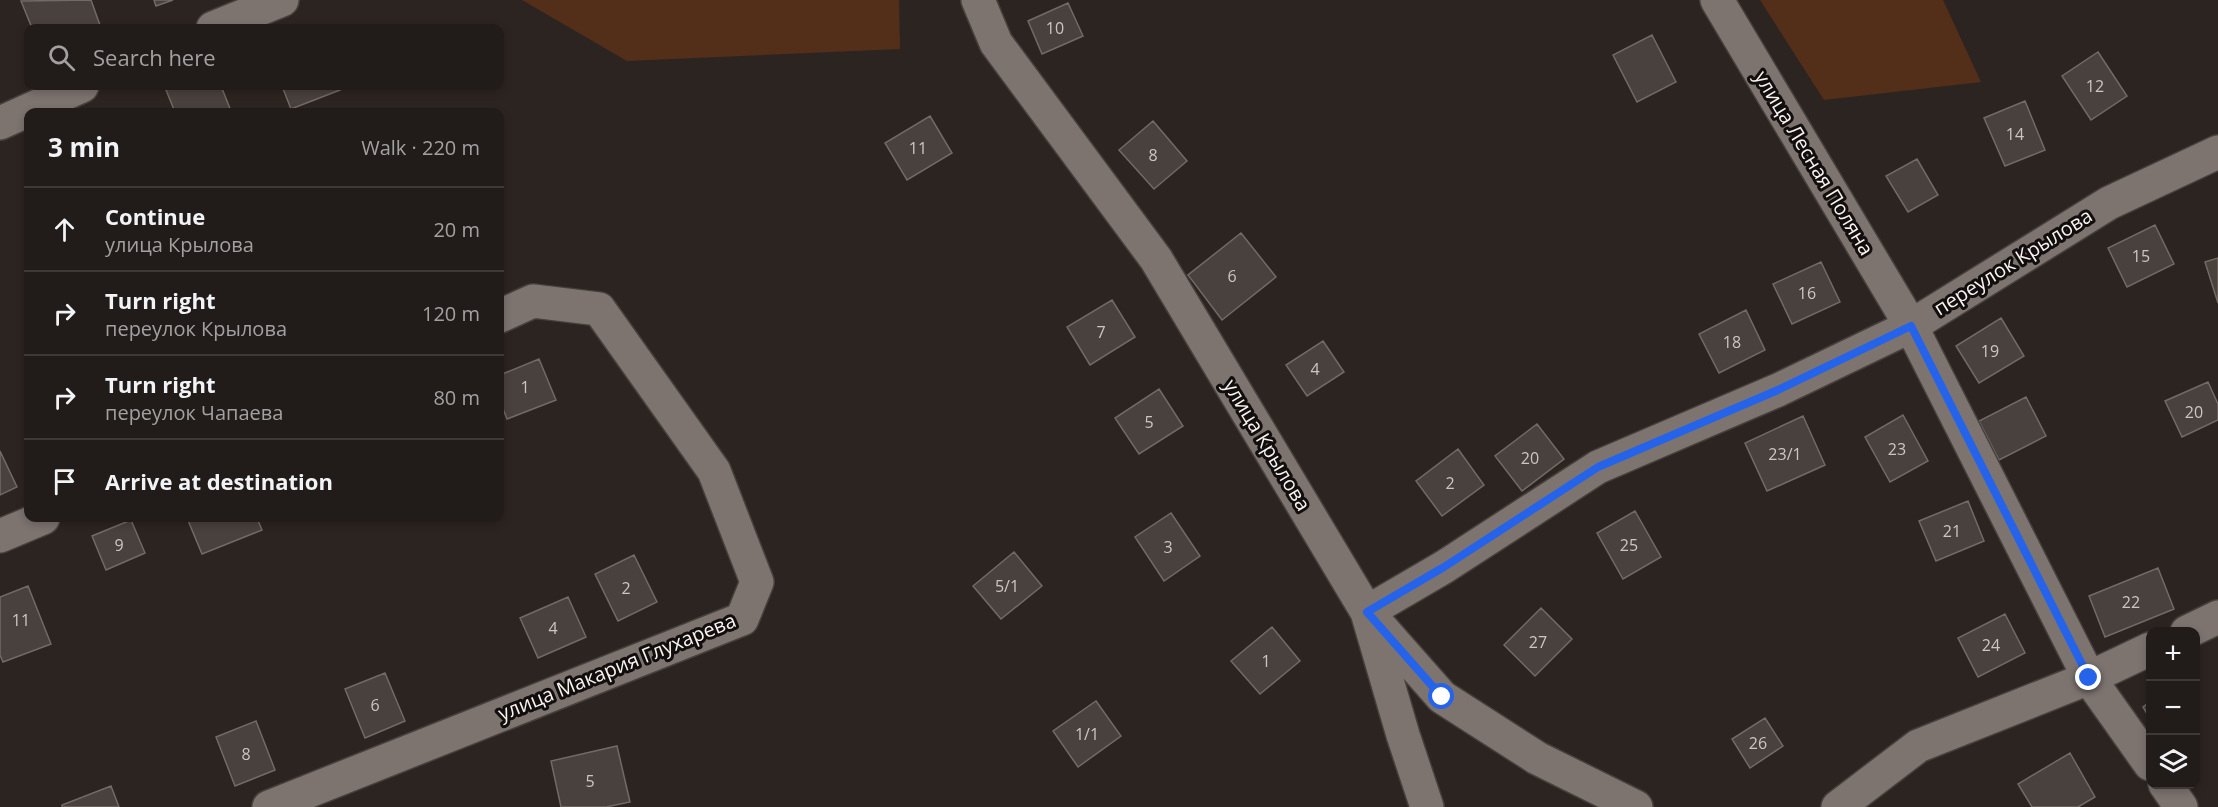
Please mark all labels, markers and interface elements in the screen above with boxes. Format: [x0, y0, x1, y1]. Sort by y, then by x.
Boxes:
house number: 10 [1046, 17, 1064, 39]
search box [24, 24, 504, 90]
icon: search [45, 41, 78, 74]
text: Search here [93, 42, 216, 72]
street label: улица Лесная Поляна [1749, 65, 1880, 260]
house number: 12 [2086, 75, 2104, 97]
house number: 14 [2006, 123, 2024, 145]
text: 3 min [48, 129, 120, 165]
text: Walk · 220 m [361, 134, 480, 161]
house number: 11 [909, 137, 927, 159]
house number: 8 [1148, 144, 1158, 166]
text: Continue [105, 201, 205, 231]
street label: переулок Крылова [1928, 202, 2097, 321]
icon: ahead [48, 213, 81, 246]
text: 20 m [433, 216, 480, 243]
text: улица Крылова [105, 231, 254, 258]
house number: 15 [2132, 245, 2150, 267]
house number: 6 [1227, 265, 1237, 287]
house number: 16 [1798, 282, 1816, 304]
text: Turn right [105, 285, 216, 315]
icon: right [48, 297, 81, 330]
text: 120 m [422, 300, 480, 327]
text: переулок Крылова [105, 315, 287, 342]
house number: 7 [1096, 321, 1106, 343]
house number: 18 [1723, 331, 1741, 353]
house number: 19 [1981, 340, 1999, 362]
house number: 4 [1310, 358, 1320, 380]
text: Turn right [105, 369, 216, 399]
street label: улица Крылова [1218, 374, 1317, 516]
house number: 1 [520, 376, 530, 398]
icon: right [48, 381, 81, 414]
text: 80 m [433, 384, 480, 411]
text: переулок Чапаева [105, 399, 283, 426]
house number: 20 [2185, 401, 2203, 423]
house number: 5 [1144, 411, 1154, 433]
house number: 23 [1888, 438, 1906, 460]
house number: 23/1 [1768, 443, 1802, 465]
house number: 20 [1521, 447, 1539, 469]
icon: arrive [48, 465, 81, 498]
text: Arrive at destination [105, 466, 333, 496]
house number: 2 [1445, 472, 1455, 494]
house number: 21 [1943, 520, 1961, 542]
house number: 9 [114, 534, 124, 556]
house number: 25 [1620, 534, 1638, 556]
house number: 3 [1163, 536, 1173, 558]
house number: 5/1 [995, 575, 1019, 597]
house number: 2 [621, 577, 631, 599]
house number: 22 [2122, 591, 2140, 613]
street label: улица Макария Глухарева [494, 606, 740, 727]
house number: 11 [12, 609, 30, 631]
house number: 4 [548, 617, 558, 639]
map controls [2146, 627, 2200, 789]
button: + [2146, 627, 2200, 681]
house number: 27 [1529, 631, 1547, 653]
house number: 24 [1982, 634, 2000, 656]
house number: 1 [1261, 650, 1271, 672]
route end [2075, 664, 2101, 690]
button: − [2146, 681, 2200, 735]
route start [1428, 683, 1454, 709]
house number: 6 [370, 694, 380, 716]
house number: 1/1 [1075, 723, 1099, 745]
house number: 26 [1749, 732, 1767, 754]
button: layers [2146, 735, 2200, 789]
house number: 8 [241, 743, 251, 765]
house number: 5 [585, 770, 595, 792]

